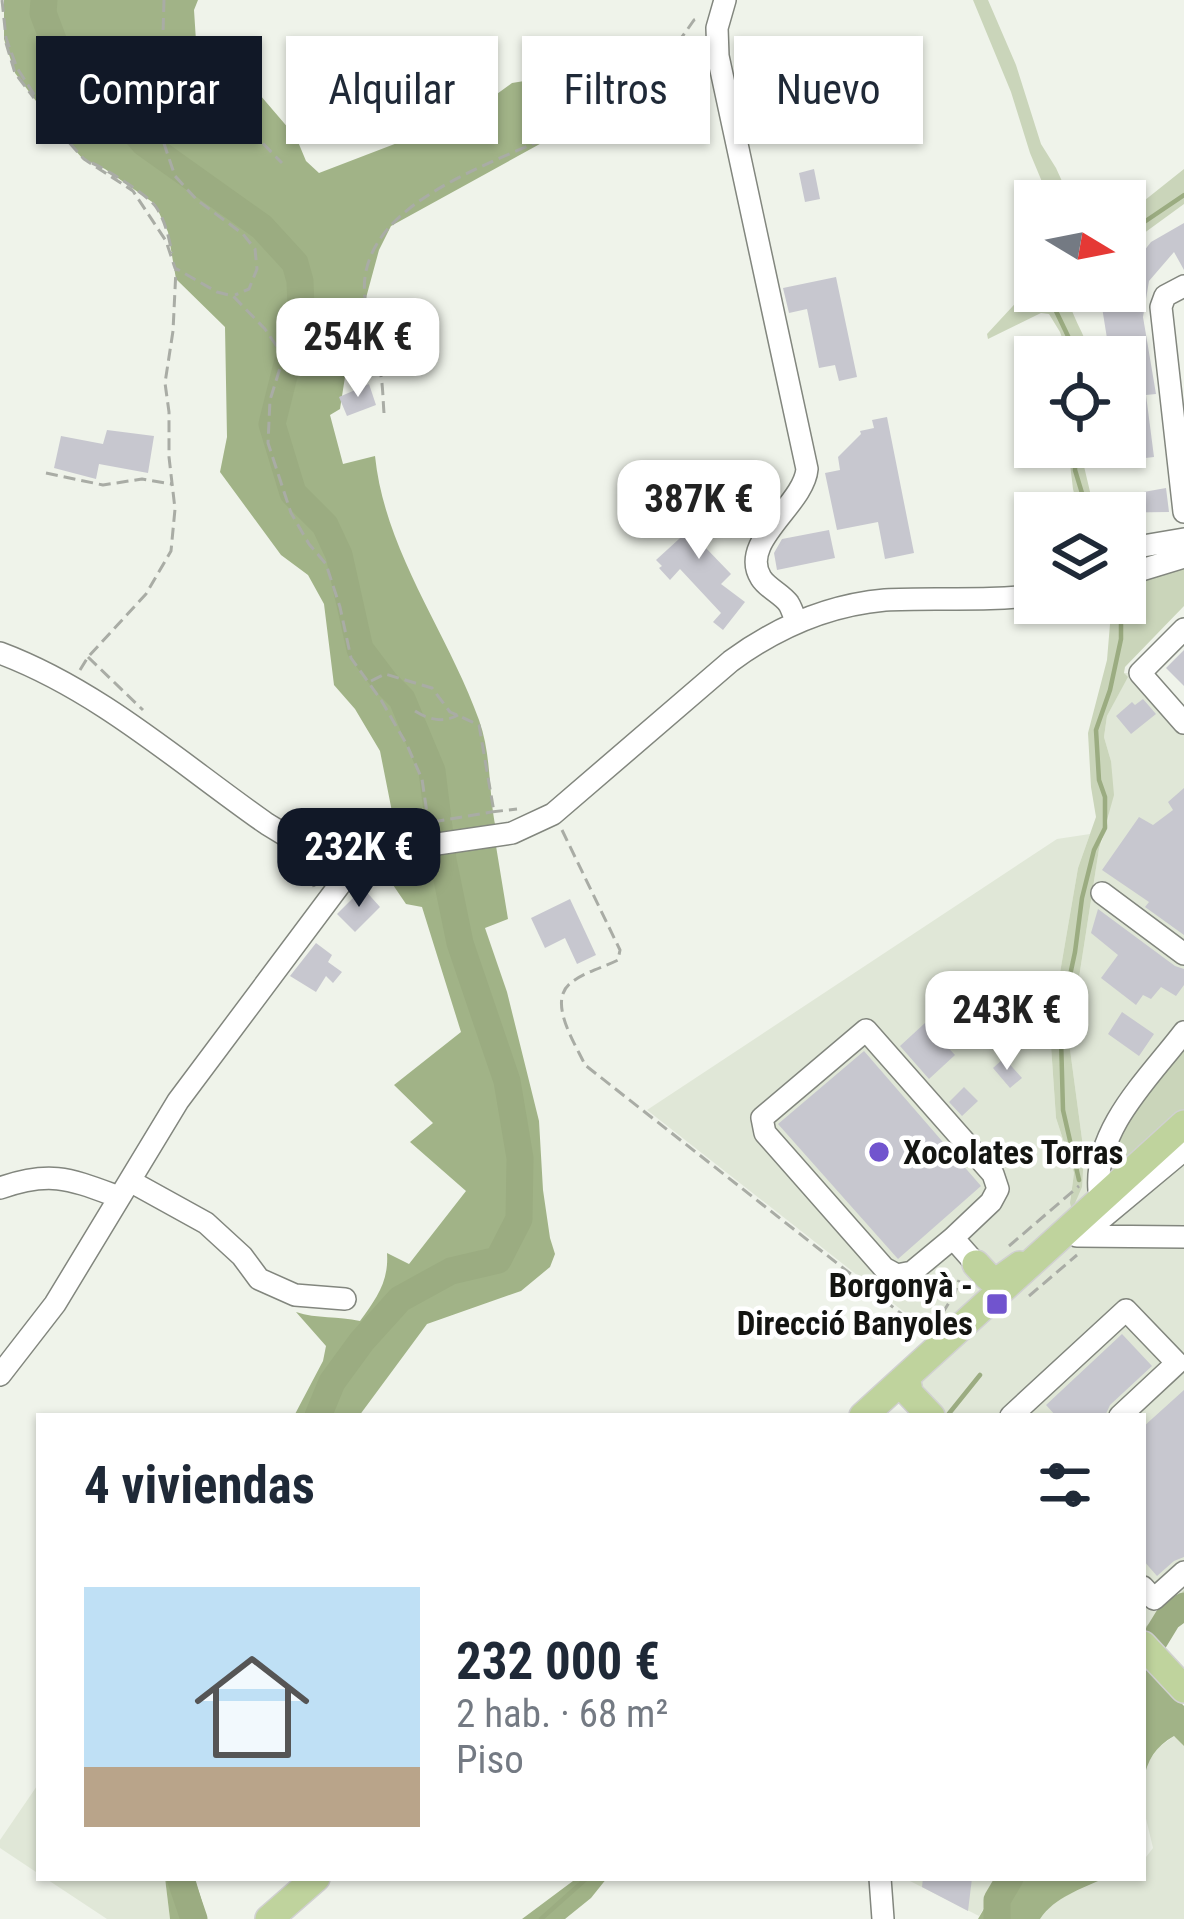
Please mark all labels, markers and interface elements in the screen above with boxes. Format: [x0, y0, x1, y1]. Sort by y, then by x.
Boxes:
chip: Comprar [36, 36, 262, 144]
chip: Alquilar [286, 36, 498, 144]
chip: Filtros [522, 36, 710, 144]
chip: Nuevo [734, 36, 923, 144]
north arrow [1014, 180, 1146, 312]
map controls [1014, 180, 1146, 624]
pin: 254K € [260, 298, 456, 400]
text: 254K € [303, 314, 413, 360]
button: locate [1014, 336, 1146, 468]
pin: 387K € [601, 460, 797, 562]
text: 387K € [644, 476, 754, 522]
button: layers [1014, 492, 1146, 624]
pin: 232K € [261, 808, 457, 910]
text: 232K € [304, 824, 414, 870]
pin: 243K € [909, 971, 1105, 1073]
text: 243K € [952, 987, 1062, 1033]
place label: Xocolates Torras [903, 1133, 1123, 1172]
marker: Xocolates Torras [866, 1139, 892, 1165]
place label: Borgonyà - Direcció Banyoles [737, 1266, 973, 1343]
marker: Borgonyà - Direcció Banyoles [984, 1291, 1010, 1317]
icon: filters [1032, 1452, 1098, 1518]
text: 4 viviendas [84, 1456, 315, 1515]
text: 232 000 € [456, 1632, 660, 1691]
icon: home [180, 1635, 324, 1779]
text: 2 hab. · 68 m² [456, 1691, 668, 1737]
text: Piso [456, 1737, 524, 1783]

